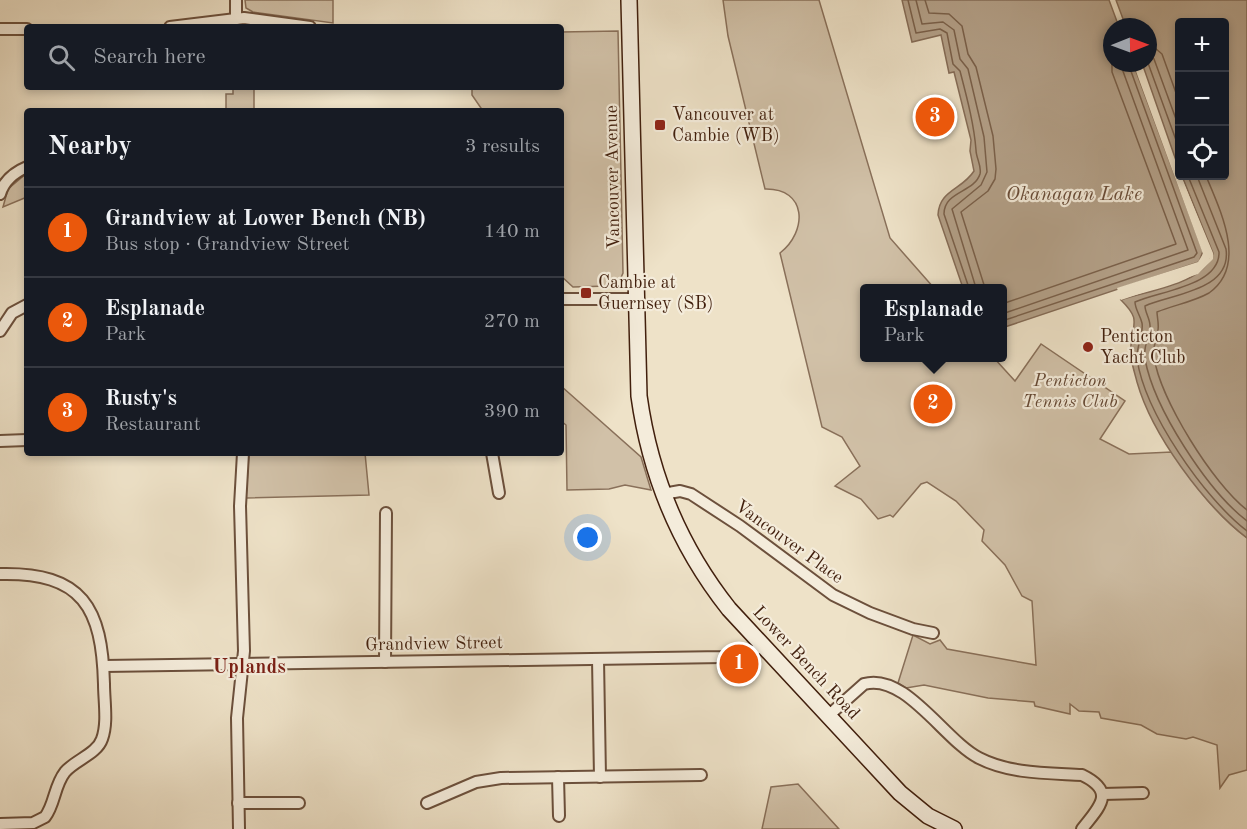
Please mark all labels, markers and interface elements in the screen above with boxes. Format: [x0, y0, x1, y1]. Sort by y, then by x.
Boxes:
north arrow [1103, 18, 1157, 72]
map controls [1175, 18, 1229, 180]
button: + [1175, 18, 1229, 72]
search box [24, 24, 564, 90]
icon: search [45, 41, 78, 74]
text: Search here [93, 46, 206, 68]
button: − [1175, 72, 1229, 126]
pin: 3 [916, 94, 954, 140]
street label: Vancouver Avenue [603, 105, 623, 249]
place label: Vancouver at Cambie (WB) [672, 106, 780, 145]
marker: Vancouver at Cambie (WB) [653, 118, 667, 132]
button: locate [1175, 126, 1229, 180]
text: Nearby [48, 134, 132, 160]
text: 3 results [465, 137, 540, 157]
water label: Okanagan Lake [1006, 185, 1142, 205]
text: Grandview at Lower Bench (NB) [105, 208, 426, 230]
text: 1 [62, 222, 73, 242]
text: 140 m [484, 222, 540, 242]
text: Bus stop · Grandview Street [105, 235, 350, 255]
place label: Cambie at Guernsey (SB) [598, 274, 714, 313]
popup [860, 284, 1007, 362]
marker: Cambie at Guernsey (SB) [579, 286, 593, 300]
text: Esplanade [105, 298, 205, 320]
text: Esplanade [883, 299, 984, 321]
text: 2 [62, 312, 73, 332]
text: 270 m [484, 312, 540, 332]
text: Park [105, 325, 146, 345]
text: Park [883, 326, 925, 346]
place label: Penticton Yacht Club [1100, 328, 1186, 367]
marker: Penticton Yacht Club [1081, 340, 1095, 354]
park label: Penticton Tennis Club [1022, 372, 1118, 411]
pin: 2 [914, 382, 952, 426]
text: Rusty's [105, 388, 177, 410]
text: 3 [62, 402, 73, 422]
text: 390 m [484, 402, 540, 422]
text: Restaurant [105, 415, 201, 435]
street label: Vancouver Place [732, 497, 846, 587]
your location [573, 523, 602, 552]
street label: Lower Bench Road [749, 603, 863, 723]
street label: Grandview Street [365, 634, 503, 654]
pin: 1 [720, 642, 758, 686]
district label: Uplands [212, 658, 286, 678]

